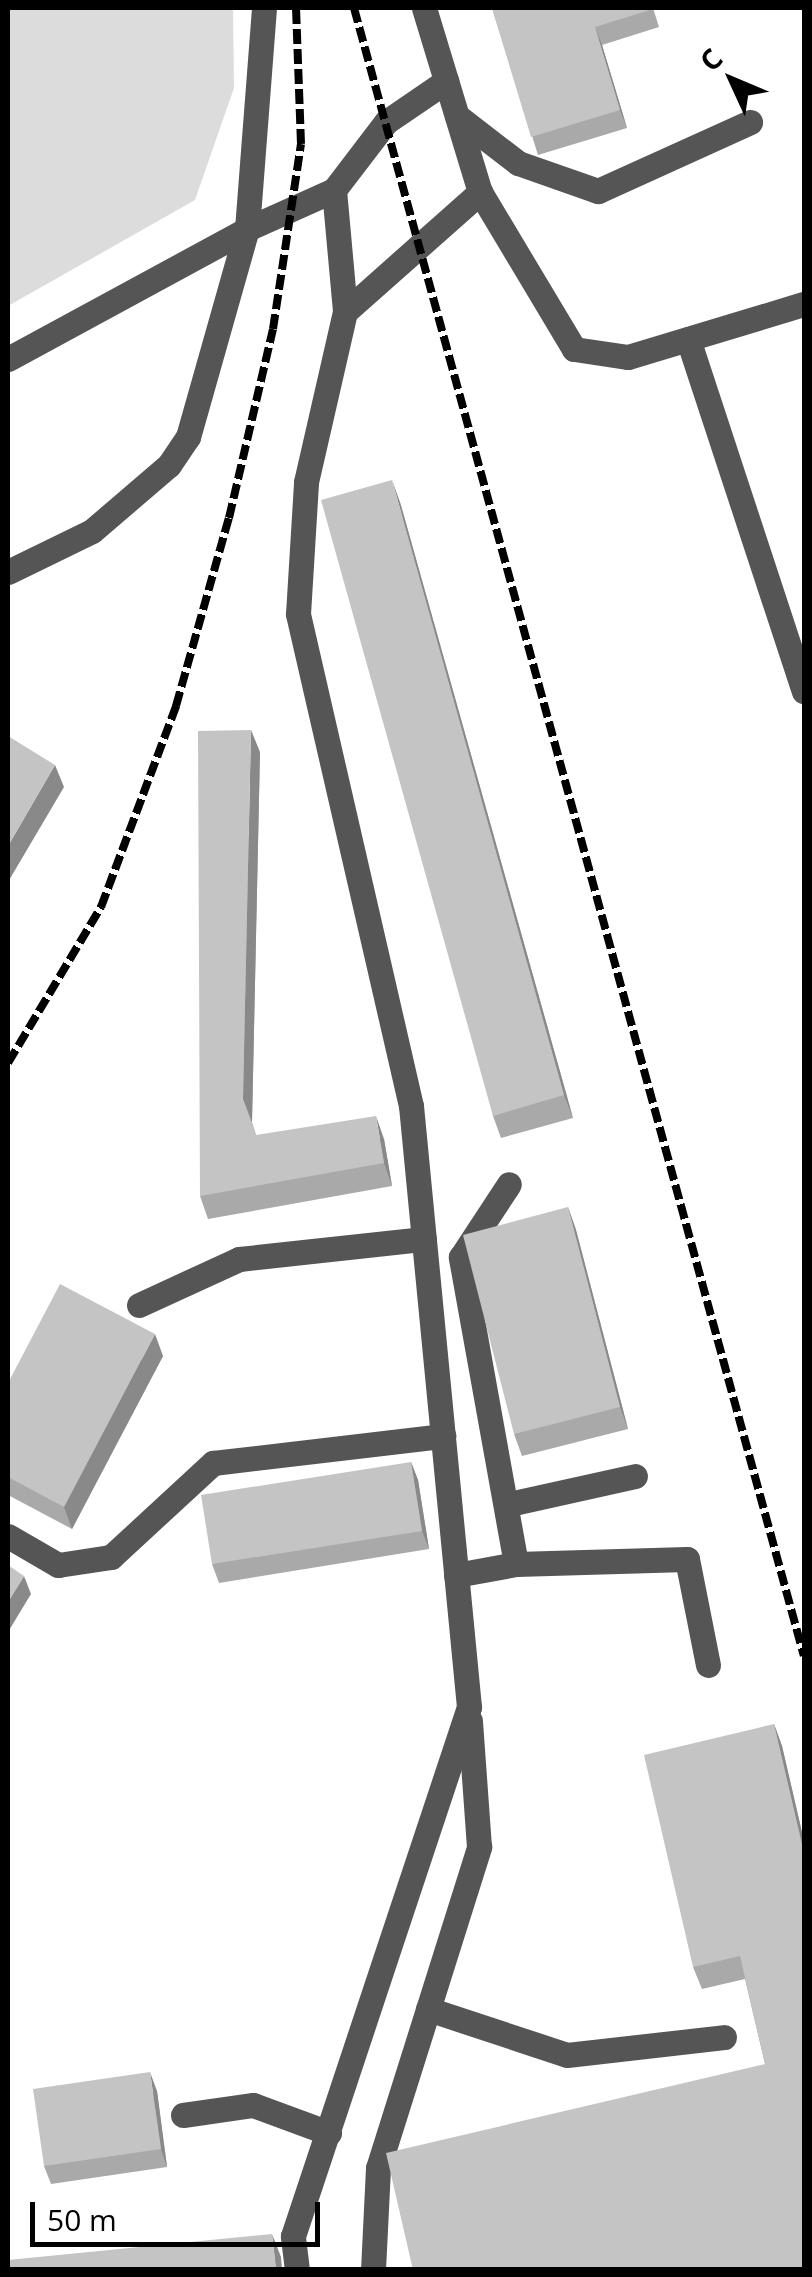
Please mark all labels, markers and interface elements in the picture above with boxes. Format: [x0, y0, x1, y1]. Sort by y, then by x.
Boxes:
north arrow [682, 30, 782, 130]
text: С [691, 40, 730, 79]
scale bar [35, 2182, 325, 2244]
text: 50 m [47, 2199, 117, 2240]

